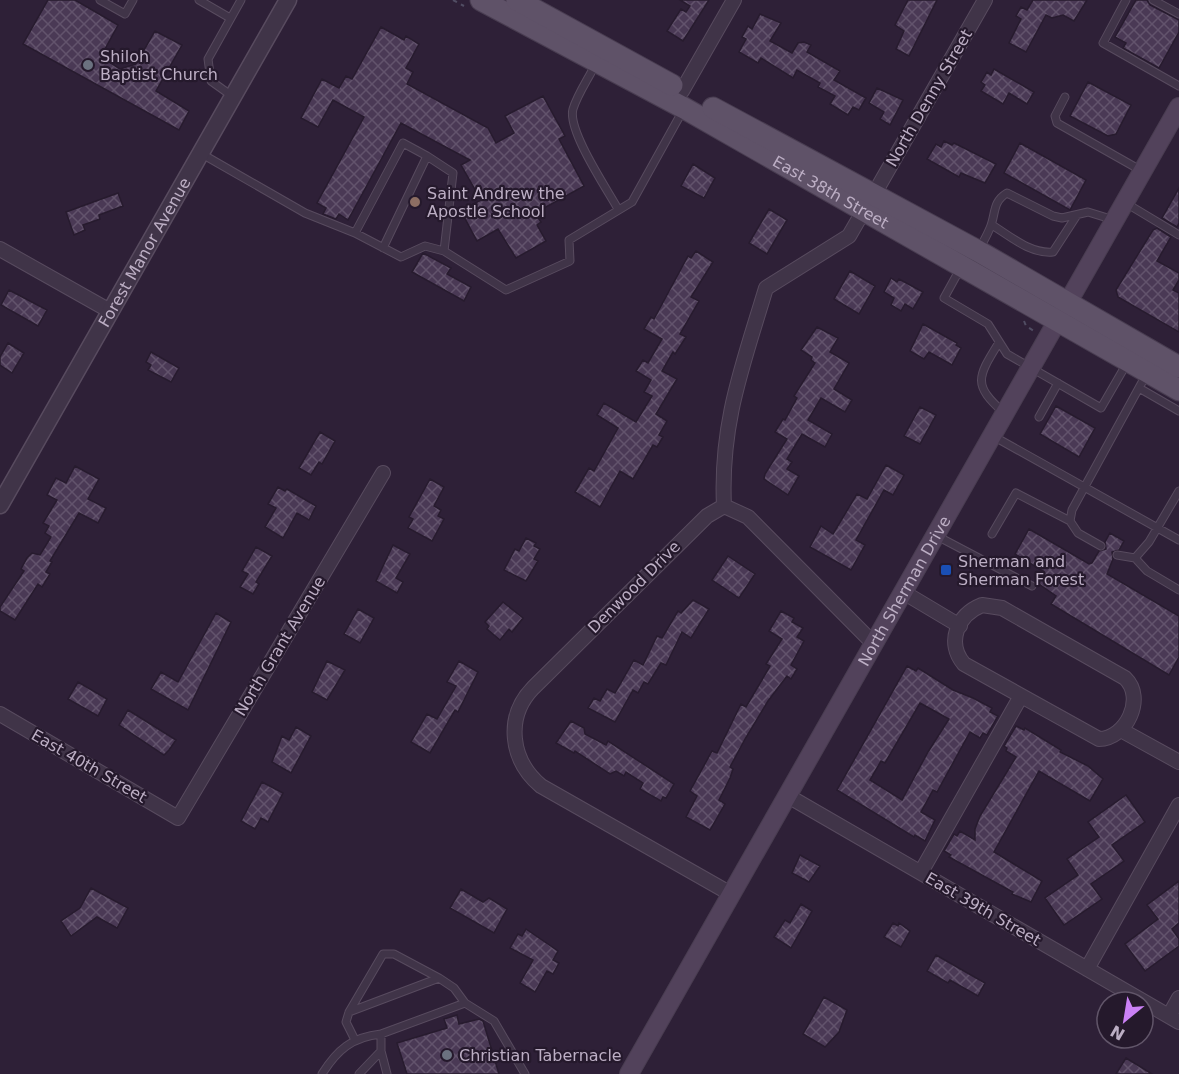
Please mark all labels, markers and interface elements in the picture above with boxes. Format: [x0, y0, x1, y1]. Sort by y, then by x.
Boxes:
street label: North Denny Street [882, 26, 976, 170]
place label: Shiloh Baptist Church [100, 47, 218, 84]
marker: Shiloh Baptist Church [81, 58, 95, 72]
street label: East 38th Street [770, 151, 892, 232]
street label: Forest Manor Avenue [94, 174, 194, 330]
place label: Saint Andrew the Apostle School [427, 184, 565, 221]
marker: Saint Andrew the Apostle School [408, 195, 422, 209]
street label: North Sherman Drive [854, 512, 954, 669]
street label: Denwood Drive [584, 537, 684, 637]
place label: Sherman and Sherman Forest [958, 552, 1084, 589]
marker: Sherman and Sherman Forest [939, 563, 953, 577]
street label: North Grant Avenue [231, 573, 329, 719]
street label: East 40th Street [28, 725, 150, 807]
street label: East 39th Street [922, 868, 1044, 950]
north arrow [1095, 990, 1155, 1050]
text: N [1107, 1021, 1128, 1044]
place label: Christian Tabernacle [459, 1046, 622, 1065]
marker: Christian Tabernacle [440, 1048, 454, 1062]

